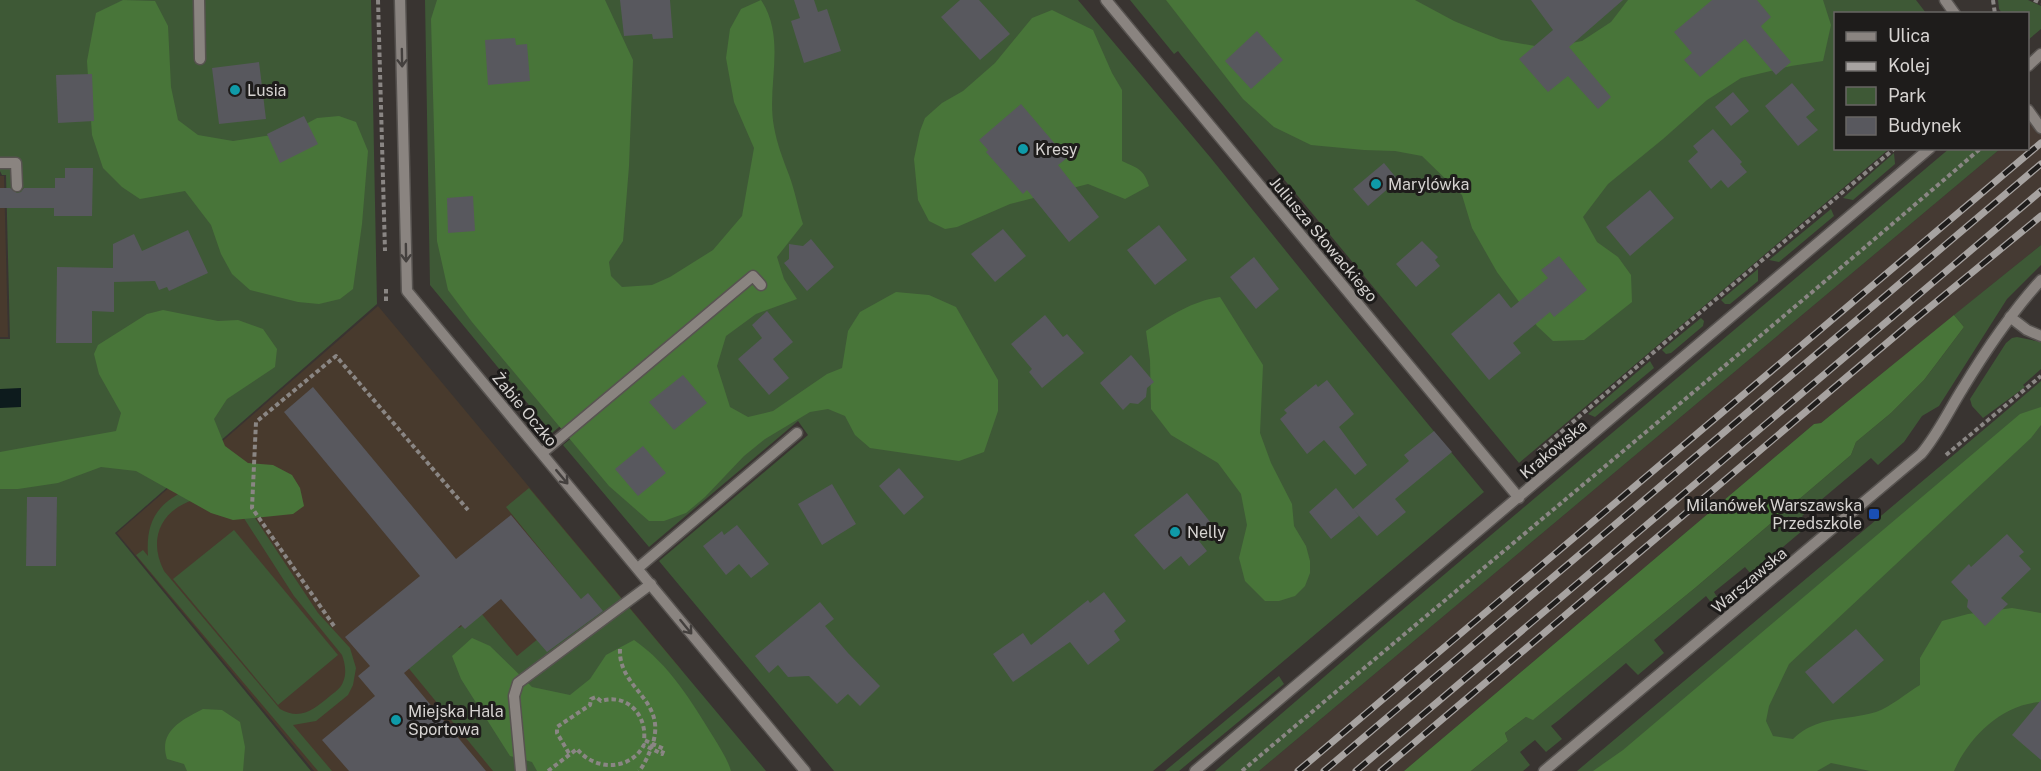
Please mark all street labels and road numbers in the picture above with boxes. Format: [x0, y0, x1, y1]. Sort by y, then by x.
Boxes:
street label: Juliusza Słowackiego [1266, 173, 1382, 306]
street label: Żabie Oczko [488, 368, 562, 450]
street label: Krakowska [1516, 416, 1591, 483]
street label: Warszawska [1708, 544, 1791, 617]

